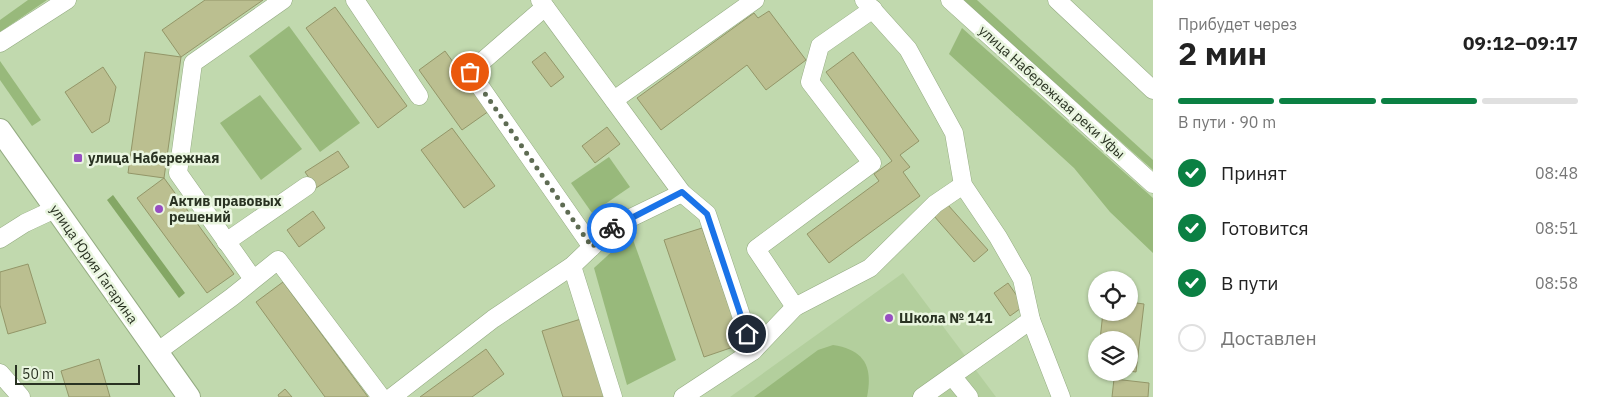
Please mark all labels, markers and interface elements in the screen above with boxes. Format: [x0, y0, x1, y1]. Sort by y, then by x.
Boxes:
text: Прибудет через [1178, 14, 1297, 34]
street label: улица Набережная реки Уфы [975, 21, 1129, 163]
text: 09:12–09:17 [1463, 31, 1578, 55]
text: 2 мин [1178, 32, 1267, 74]
pin [449, 51, 491, 93]
icon: bag [456, 58, 484, 86]
text: В пути · 90 m [1178, 112, 1276, 132]
place label: улица Набережная [88, 149, 219, 167]
marker: улица Набережная [72, 152, 84, 164]
icon: check [1178, 159, 1206, 187]
text: Принят [1221, 161, 1287, 185]
text: 08:48 [1535, 163, 1578, 183]
place label: Актив правовых решений [169, 192, 282, 226]
street label: улица Юрия Гагарина [46, 201, 142, 327]
marker: Актив правовых решений [153, 203, 165, 215]
courier [587, 203, 637, 253]
icon: bike [598, 214, 626, 242]
icon: check [1178, 214, 1206, 242]
text: Готовится [1221, 216, 1309, 240]
text: 08:51 [1535, 218, 1578, 238]
icon: check [1178, 269, 1206, 297]
map controls [1088, 271, 1138, 381]
button: locate [1088, 271, 1138, 321]
text: В пути [1221, 271, 1279, 295]
text: 08:58 [1535, 273, 1578, 293]
place label: Школа № 141 [899, 309, 993, 327]
marker: Школа № 141 [883, 312, 895, 324]
pin [726, 313, 768, 355]
icon: home [733, 320, 761, 348]
text: Доставлен [1221, 326, 1317, 350]
button: layers [1088, 331, 1138, 381]
scale bar [15, 362, 140, 385]
text: 50 m [22, 365, 54, 383]

